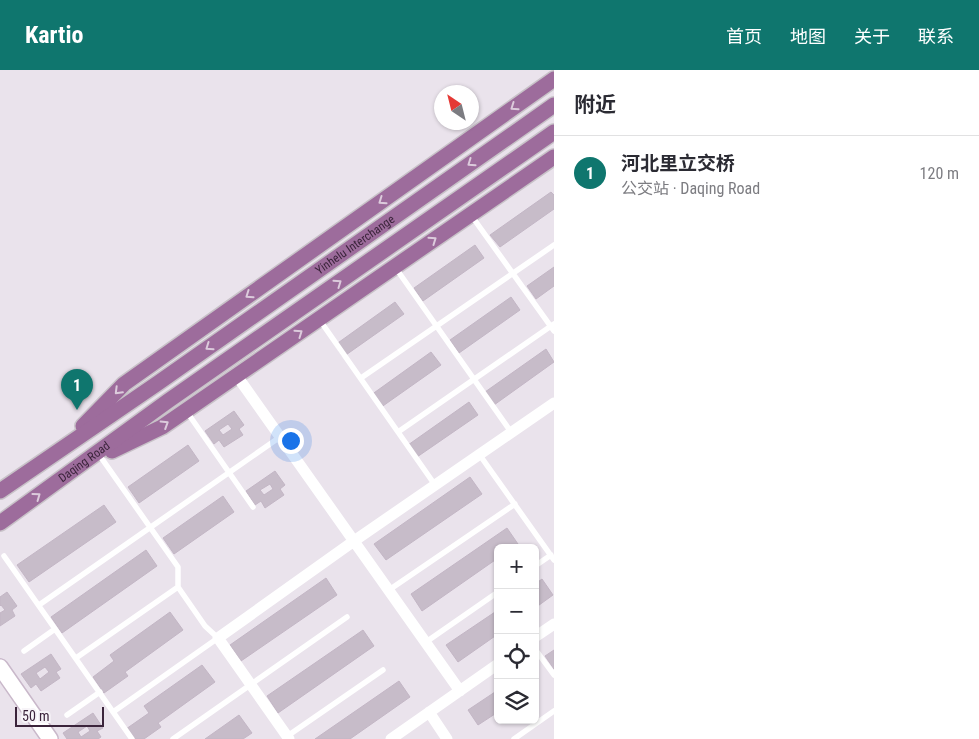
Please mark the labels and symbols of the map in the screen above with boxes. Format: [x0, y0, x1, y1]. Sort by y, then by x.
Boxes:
north arrow [434, 85, 479, 130]
one-way arrow [510, 101, 520, 110]
one-way arrow [467, 157, 477, 166]
one-way arrow [378, 195, 388, 204]
street label: Yinhelu Interchange [313, 212, 398, 277]
one-way arrow [427, 237, 437, 246]
one-way arrow [332, 280, 341, 289]
one-way arrow [246, 289, 255, 298]
one-way arrow [294, 330, 303, 339]
one-way arrow [205, 341, 215, 350]
pin: 1 [61, 369, 93, 410]
one-way arrow [115, 385, 124, 394]
one-way arrow [160, 421, 169, 430]
your location [278, 428, 304, 454]
street label: Daqing Road [56, 439, 113, 485]
one-way arrow [31, 493, 41, 502]
scale bar [15, 704, 104, 727]

